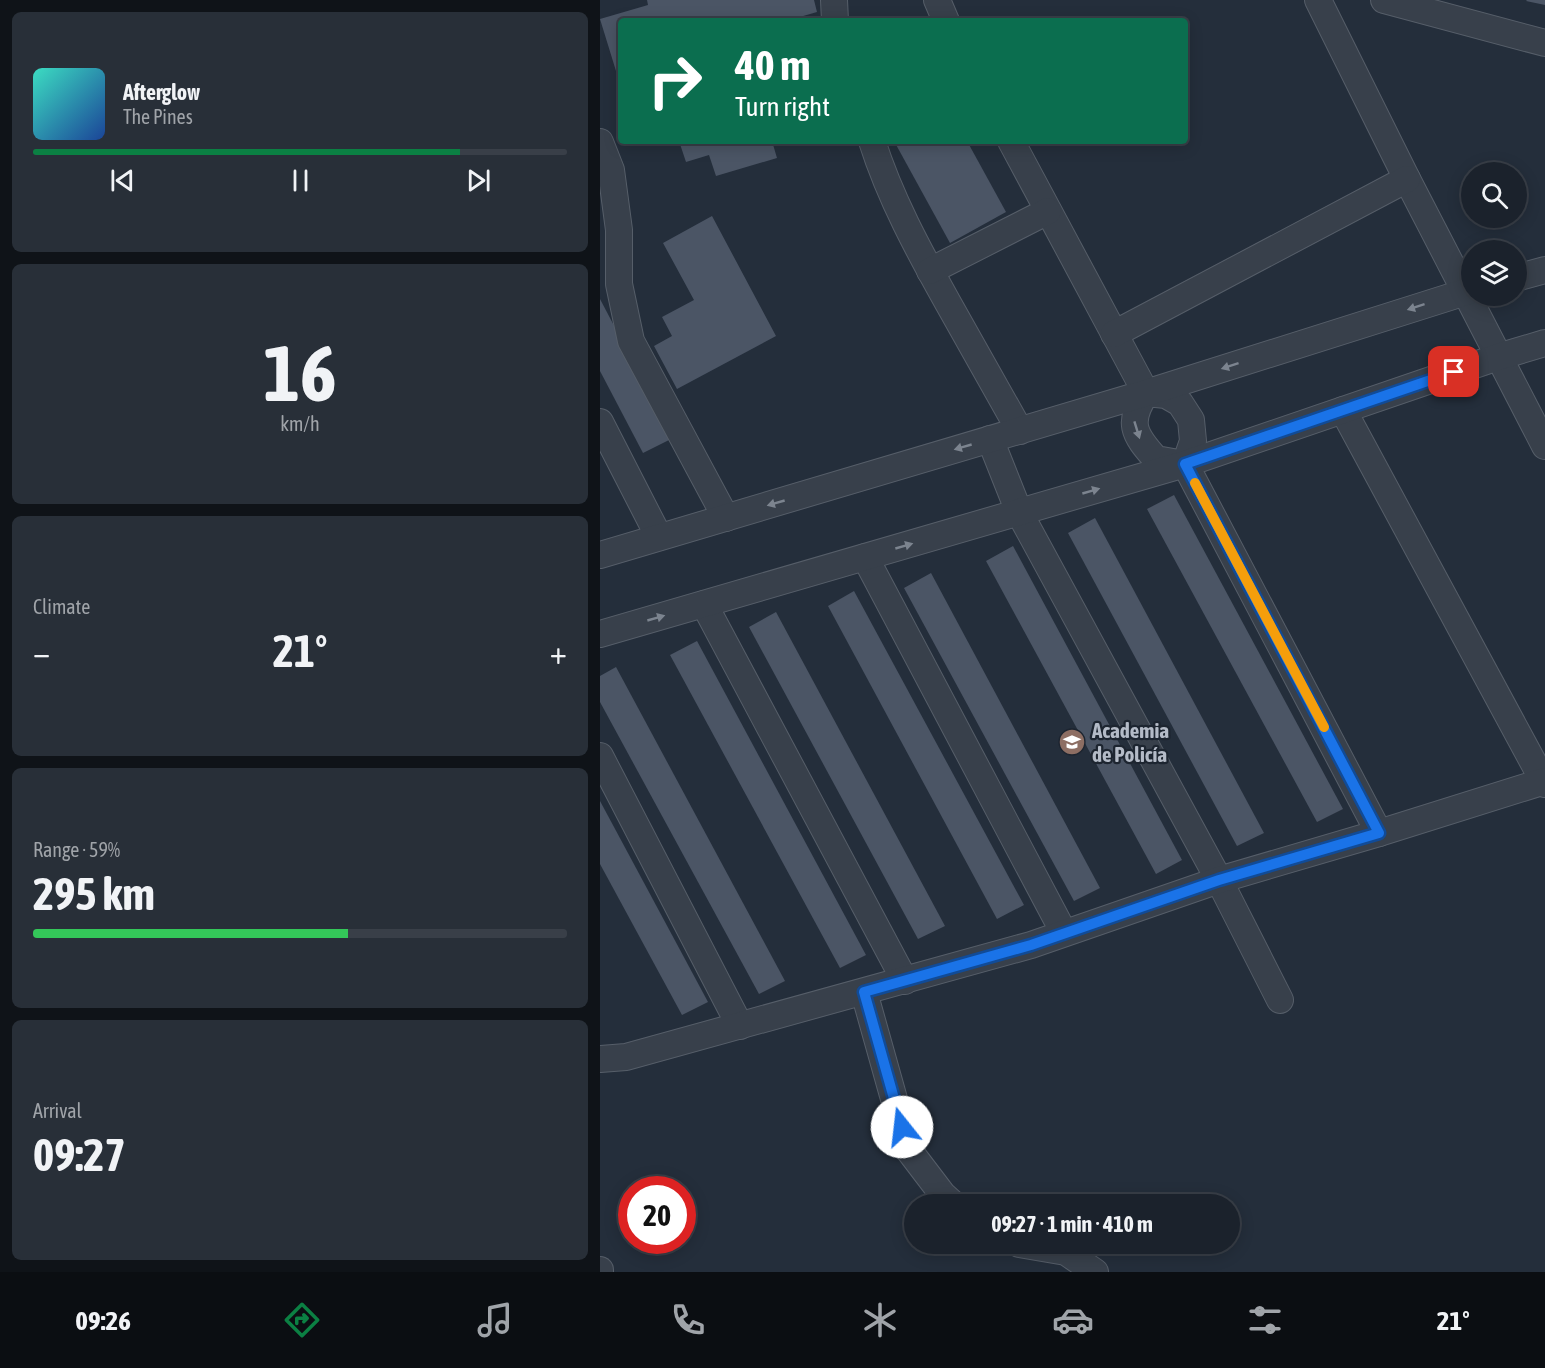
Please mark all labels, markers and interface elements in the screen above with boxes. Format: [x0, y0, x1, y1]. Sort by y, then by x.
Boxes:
text: 40 m [735, 41, 810, 89]
icon: right [636, 42, 714, 120]
text: Afterglow [123, 79, 200, 105]
text: Turn right [735, 91, 830, 122]
text: The Pines [123, 105, 193, 128]
map controls [1461, 162, 1527, 306]
button: search [1461, 162, 1527, 228]
icon: previous [106, 164, 139, 197]
icon: pause [284, 164, 317, 197]
icon: next [462, 164, 495, 197]
button: layers [1461, 240, 1527, 306]
one-way arrow [1407, 303, 1425, 312]
text: 16 [263, 328, 337, 418]
pin [1428, 346, 1479, 397]
icon: arrive [1437, 355, 1470, 388]
one-way arrow [1221, 362, 1239, 371]
text: km/h [280, 412, 320, 435]
one-way arrow [1133, 421, 1142, 439]
one-way arrow [954, 443, 972, 452]
one-way arrow [1082, 486, 1100, 495]
one-way arrow [767, 499, 785, 508]
one-way arrow [895, 541, 913, 550]
text: Climate [33, 595, 90, 618]
one-way arrow [647, 613, 665, 622]
text: 21° [273, 625, 327, 677]
text: − [33, 633, 50, 671]
text: + [550, 633, 567, 671]
place label: Academia de Policía [1091, 718, 1169, 766]
school or university icon: Academia de Policía [1057, 727, 1087, 757]
text: Range · 59% [33, 838, 120, 861]
text: 295 km [33, 868, 155, 920]
position arrow [870, 1095, 934, 1159]
text: Arrival [33, 1099, 82, 1122]
text: 09:27 [33, 1129, 126, 1181]
speed limit sign: 20 [618, 1176, 696, 1254]
text: 09:27 · 1 min · 410 m [991, 1211, 1153, 1237]
icon: directions [281, 1299, 323, 1341]
icon: music [474, 1299, 516, 1341]
icon: phone [667, 1299, 709, 1341]
icon: climate [859, 1299, 901, 1341]
icon: car [1052, 1299, 1094, 1341]
icon: filters [1244, 1299, 1286, 1341]
text: 09:26 [75, 1305, 131, 1336]
text: 21° [1437, 1305, 1470, 1336]

